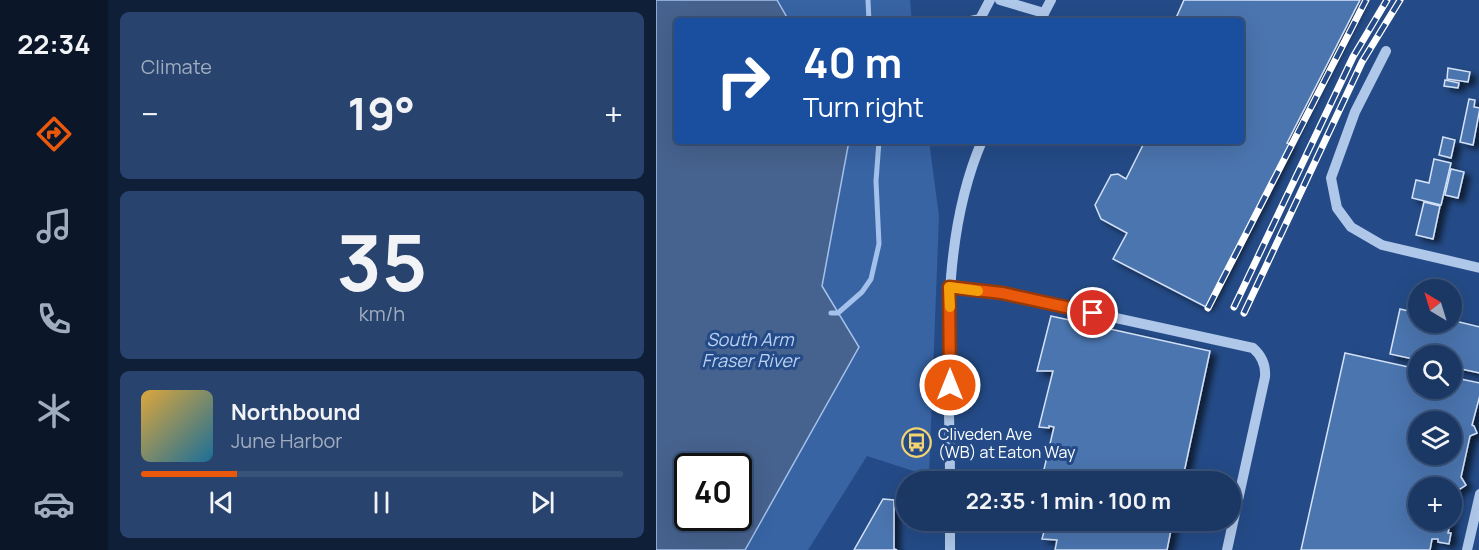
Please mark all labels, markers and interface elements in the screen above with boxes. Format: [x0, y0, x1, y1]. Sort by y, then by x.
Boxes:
text: 22:34 [17, 25, 91, 62]
text: 40 m [803, 33, 902, 91]
icon: right [704, 42, 782, 120]
text: Climate [141, 53, 212, 80]
text: 19° [347, 82, 415, 144]
text: Turn right [803, 88, 924, 125]
text: − [141, 91, 159, 136]
text: + [604, 91, 623, 136]
icon: directions [33, 113, 75, 155]
icon: music [33, 205, 75, 247]
text: 35 [336, 208, 428, 314]
north arrow [1408, 279, 1462, 333]
map controls [1408, 279, 1462, 531]
pin [1067, 287, 1118, 338]
icon: arrive [1076, 296, 1109, 329]
icon: phone [33, 298, 75, 340]
text: km/h [359, 300, 405, 327]
water label: South Arm Fraser River [702, 327, 801, 372]
button: search [1408, 345, 1462, 399]
position arrow [918, 353, 982, 417]
icon: climate [33, 390, 75, 432]
text: Northbound [231, 397, 361, 427]
button: layers [1408, 411, 1462, 465]
place label: Cliveden Ave (WB) at Eaton Way [938, 423, 1076, 463]
text: June Harbor [231, 427, 343, 454]
bus stop icon: Cliveden Ave (WB) at Eaton Way [901, 427, 933, 459]
speed limit sign: 40 [674, 453, 752, 531]
button: + [1408, 477, 1462, 531]
icon: car [33, 483, 75, 525]
icon: previous [205, 486, 238, 519]
icon: pause [365, 486, 398, 519]
icon: next [526, 486, 559, 519]
text: 22:35 · 1 min · 100 m [966, 486, 1171, 516]

